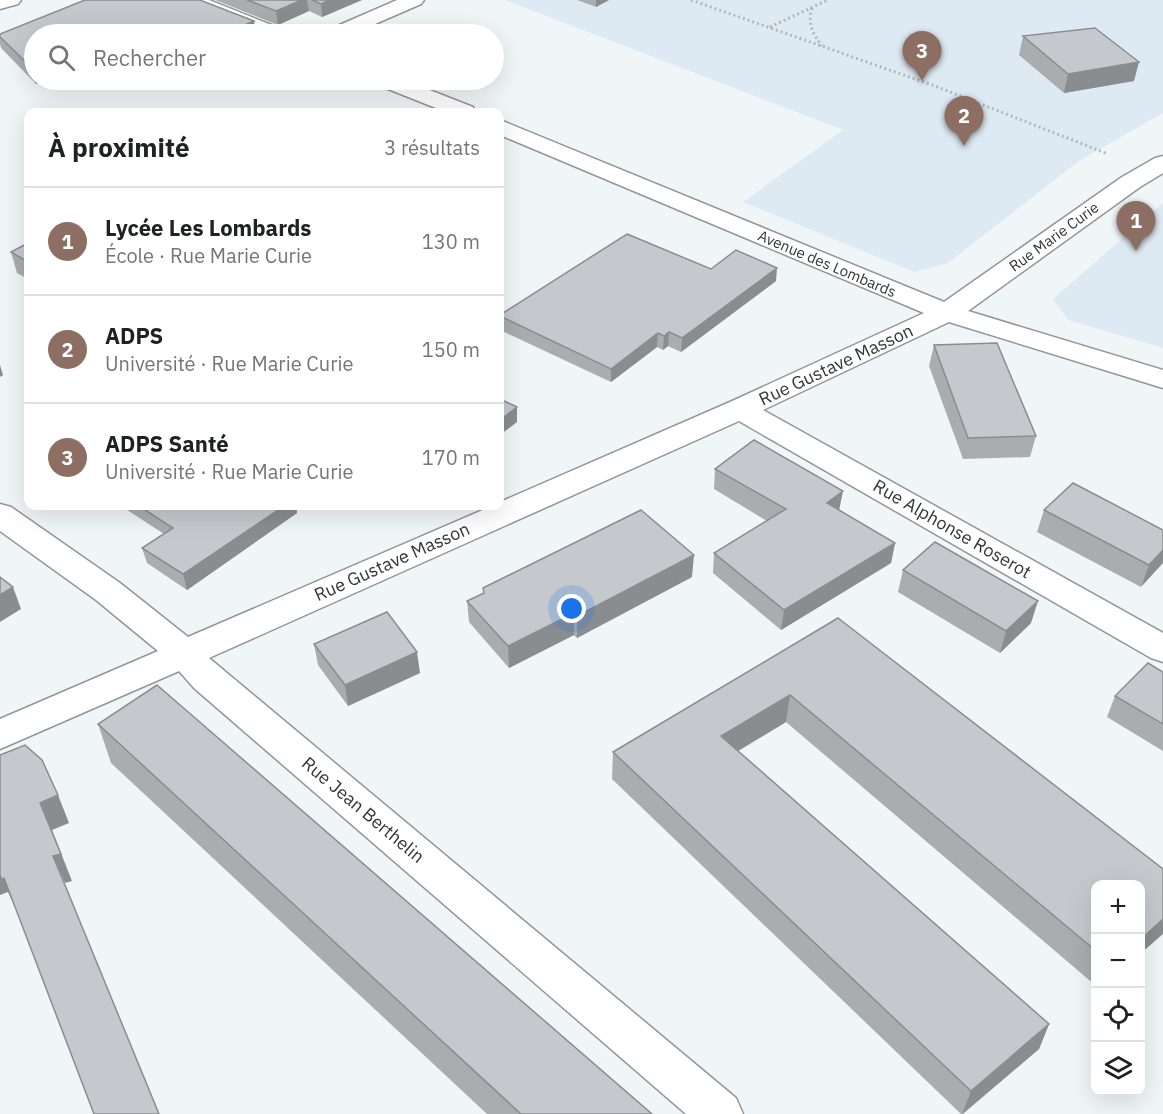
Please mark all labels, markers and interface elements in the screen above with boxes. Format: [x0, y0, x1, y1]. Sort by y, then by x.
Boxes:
search box [24, 24, 504, 90]
pin: 3 [902, 32, 942, 81]
icon: search [45, 41, 78, 74]
text: Rechercher [93, 43, 206, 72]
pin: 2 [944, 96, 984, 146]
text: À proximité [48, 130, 190, 164]
text: 3 résultats [384, 134, 480, 161]
street label: Rue Marie Curie [1005, 198, 1102, 276]
pin: 1 [1116, 202, 1156, 251]
text: Lycée Les Lombards [105, 213, 311, 242]
street label: Avenue des Lombards [755, 226, 899, 301]
text: 1 [62, 228, 74, 255]
text: 130 m [422, 228, 480, 255]
text: École · Rue Marie Curie [105, 242, 312, 269]
street label: Rue Gustave Masson [755, 319, 917, 410]
text: ADPS [105, 321, 163, 350]
text: 2 [62, 336, 74, 363]
text: 150 m [422, 336, 480, 363]
text: Université · Rue Marie Curie [105, 350, 353, 377]
text: ADPS Santé [105, 429, 229, 458]
text: 3 [62, 444, 74, 471]
text: 170 m [422, 444, 480, 471]
text: Université · Rue Marie Curie [105, 458, 353, 485]
street label: Rue Alphonse Roserot [869, 474, 1036, 583]
street label: Rue Gustave Masson [310, 517, 473, 606]
your location [557, 594, 586, 623]
street label: Rue Jean Berthelin [297, 752, 429, 868]
map controls [1091, 880, 1145, 1096]
button: + [1091, 880, 1145, 934]
button: − [1091, 934, 1145, 988]
button: locate [1091, 988, 1145, 1042]
button: layers [1091, 1042, 1145, 1096]

